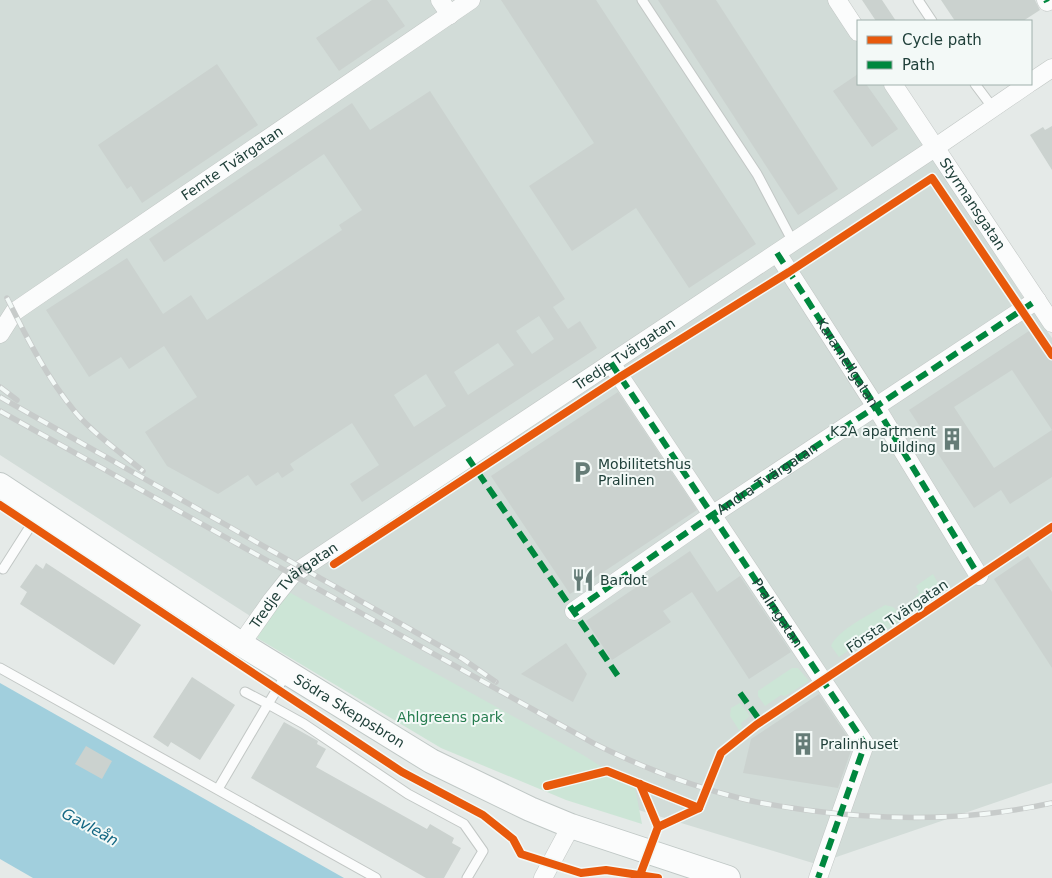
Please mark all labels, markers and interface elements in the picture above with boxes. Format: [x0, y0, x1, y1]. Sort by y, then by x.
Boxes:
legend [857, 20, 1032, 85]
text: Cycle path [902, 31, 982, 49]
text: Path [902, 56, 935, 74]
street label: Femte Tvärgatan [178, 123, 286, 203]
street label: Styrmansgatan [936, 155, 1009, 253]
street label: Tredje Tvärgatan [570, 315, 678, 394]
street label: Karamellgatan [813, 315, 882, 410]
place label: K2A apartment building [830, 423, 936, 455]
building icon: K2A apartment building [939, 426, 965, 452]
street label: Andra Tvärgatan [714, 440, 820, 518]
place label: Mobilitetshus Pralinen [598, 456, 691, 488]
parking icon: Mobilitetshus Pralinen [569, 459, 595, 485]
street label: Tredje Tvärgatan [246, 539, 341, 632]
restaurant icon: Bardot [570, 567, 596, 593]
place label: Bardot [600, 572, 647, 588]
street label: Pralingatan [749, 575, 806, 650]
street label: Första Tvärgatan [843, 576, 951, 656]
street label: Södra Skeppsbron [291, 671, 408, 751]
park label: Ahlgreens park [397, 709, 504, 725]
building icon: Pralinhuset [790, 731, 816, 757]
place label: Pralinhuset [820, 736, 899, 752]
water label: Gavleån [59, 804, 121, 850]

